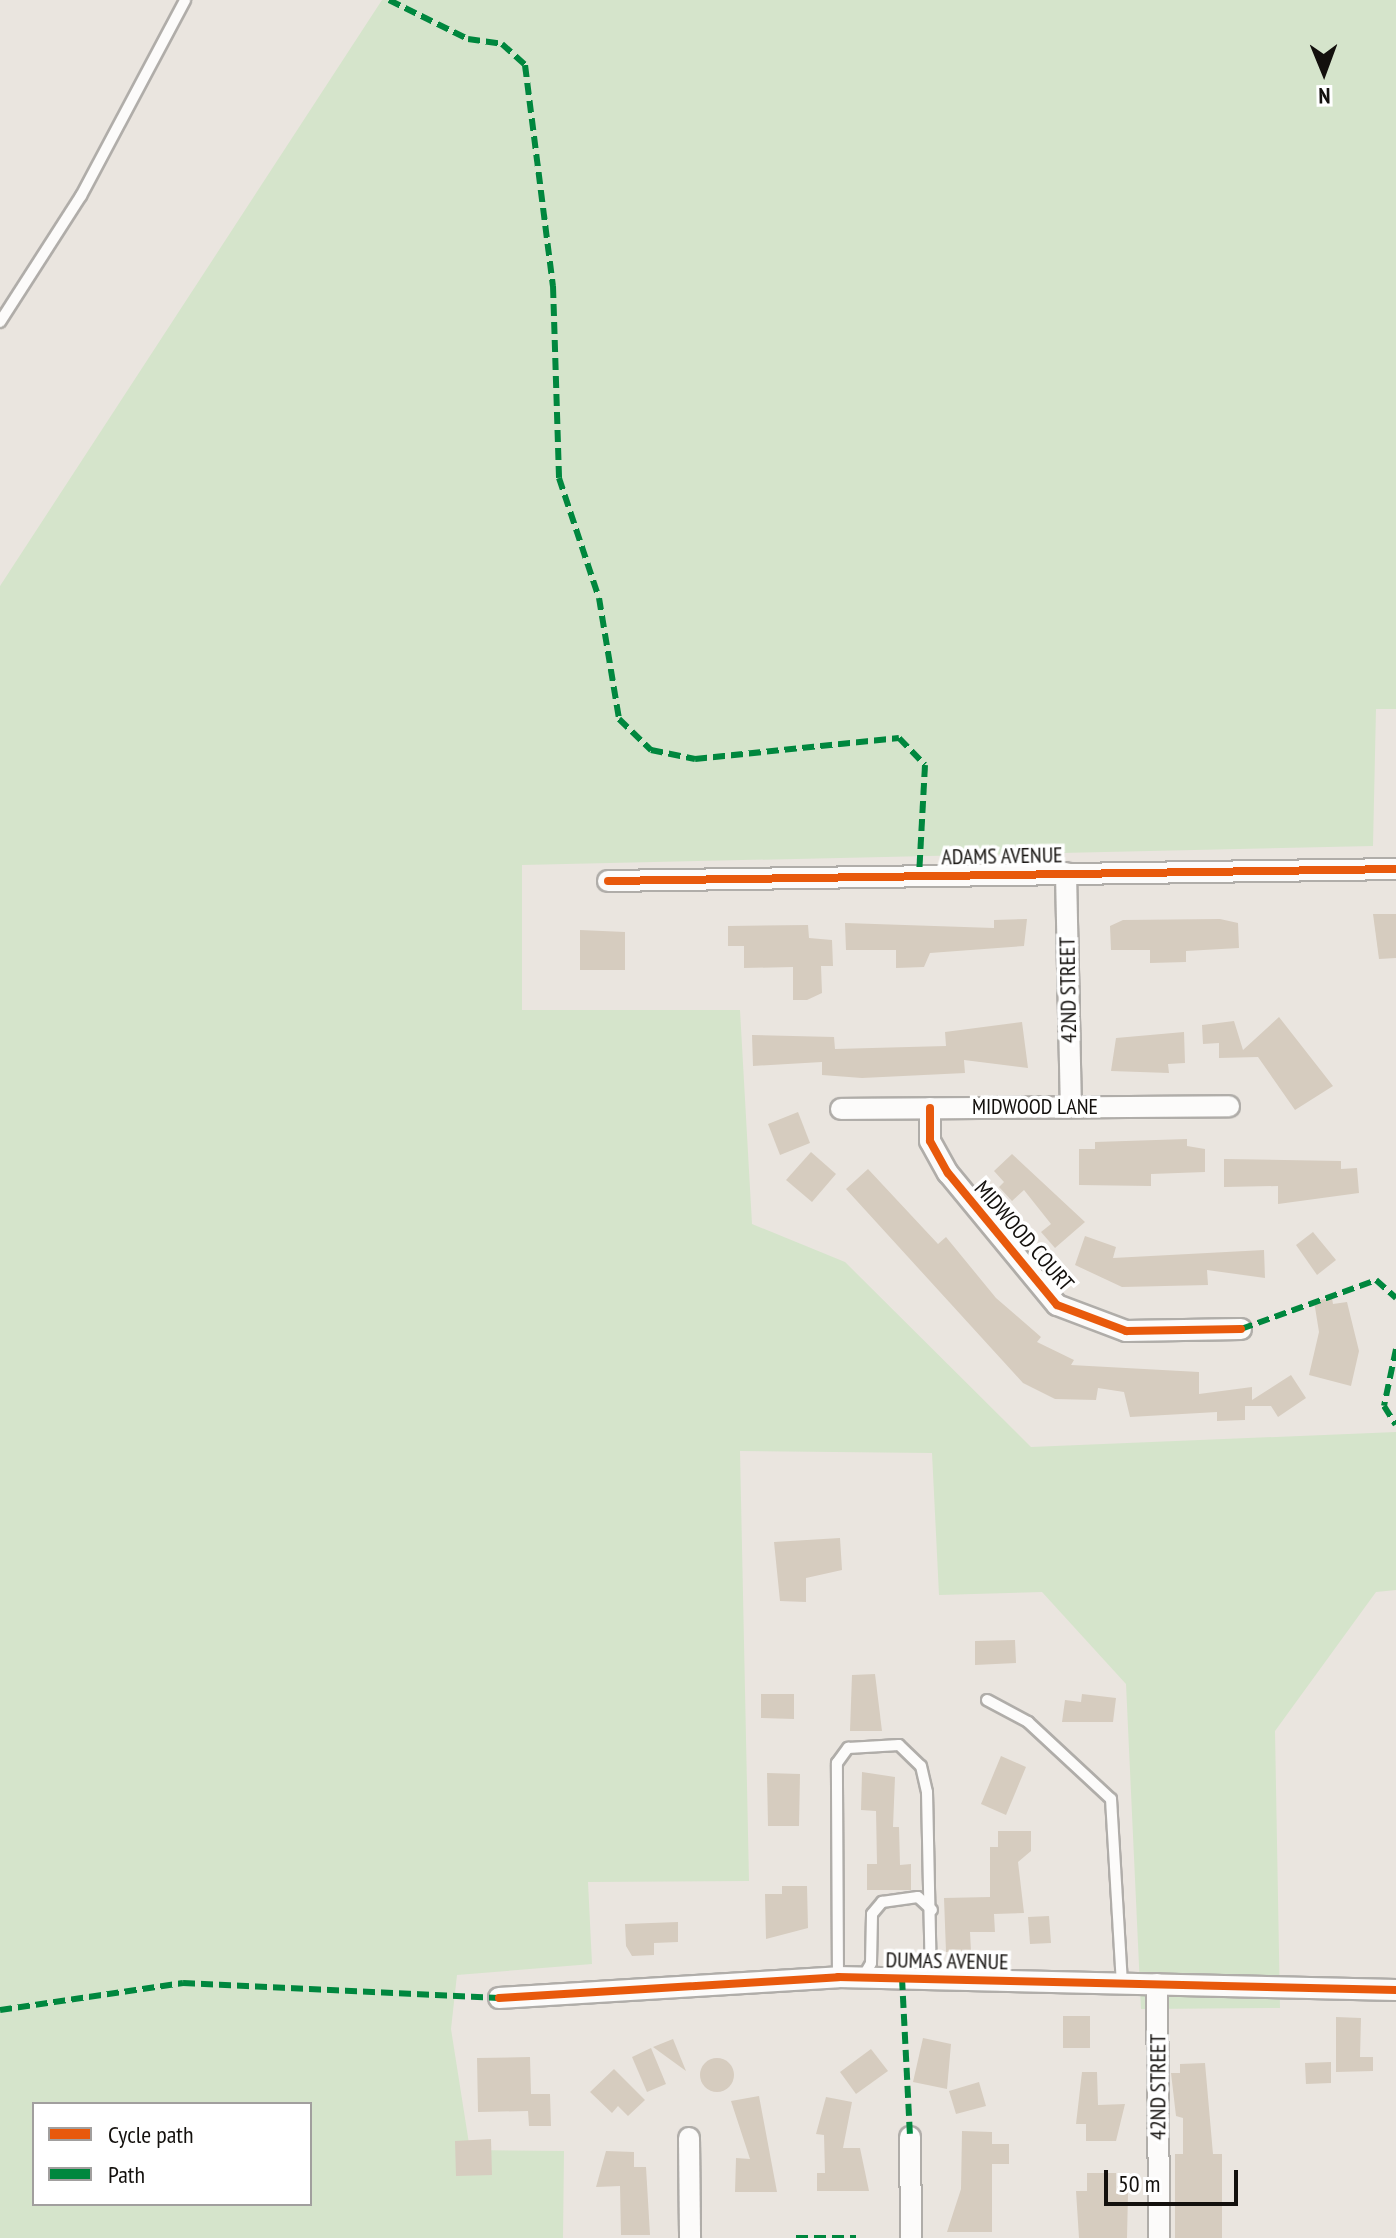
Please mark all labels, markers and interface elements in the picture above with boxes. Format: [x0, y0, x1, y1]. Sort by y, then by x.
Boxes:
north arrow [1284, 32, 1364, 112]
text: N [1318, 82, 1331, 110]
street label: ADAMS AVENUE [941, 842, 1063, 870]
street label: 42ND STREET [1054, 937, 1082, 1043]
street label: MIDWOOD LANE [972, 1094, 1098, 1120]
street label: MIDWOOD COURT [969, 1175, 1079, 1297]
street label: DUMAS AVENUE [885, 1947, 1009, 1975]
street label: 42ND STREET [1145, 2034, 1171, 2140]
legend [32, 2102, 312, 2206]
text: Cycle path [108, 2119, 194, 2150]
scale bar [1108, 2154, 1242, 2204]
text: Path [108, 2159, 145, 2190]
text: 50 m [1118, 2168, 1160, 2199]

